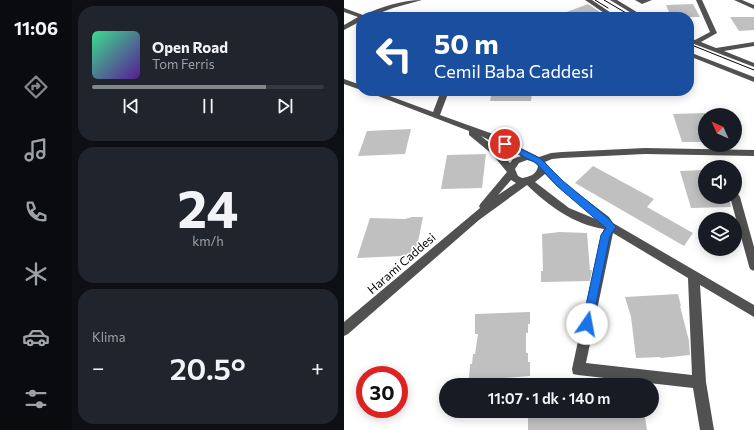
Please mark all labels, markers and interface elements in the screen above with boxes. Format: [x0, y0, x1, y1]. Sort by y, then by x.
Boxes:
text: 11:06 [14, 17, 58, 39]
text: 50 m [434, 26, 499, 60]
icon: left [368, 28, 420, 80]
text: Open Road [152, 38, 228, 56]
text: Tom Ferris [152, 56, 215, 72]
text: Cemil Baba Caddesi [434, 60, 594, 82]
icon: directions [22, 73, 50, 101]
icon: previous [120, 95, 142, 117]
icon: pause [197, 95, 219, 117]
icon: next [274, 95, 296, 117]
north arrow [698, 108, 742, 152]
map controls [698, 108, 742, 256]
pin [488, 127, 522, 161]
icon: arrive [494, 133, 516, 155]
icon: music [22, 136, 50, 164]
button: sound [698, 160, 742, 204]
text: 24 [178, 175, 238, 239]
icon: phone [22, 198, 50, 226]
button: layers [698, 212, 742, 256]
street label: Harami Caddesi [364, 230, 438, 296]
text: km/h [192, 233, 224, 249]
icon: climate [22, 260, 50, 288]
position arrow [566, 303, 608, 345]
icon: car [22, 323, 50, 351]
text: Klima [92, 329, 126, 345]
text: 20.5° [170, 349, 246, 386]
text: − [92, 354, 105, 381]
text: + [311, 354, 324, 381]
speed limit sign: 30 [356, 366, 408, 418]
icon: filters [22, 385, 50, 413]
text: 11:07 · 1 dk · 140 m [488, 389, 610, 407]

